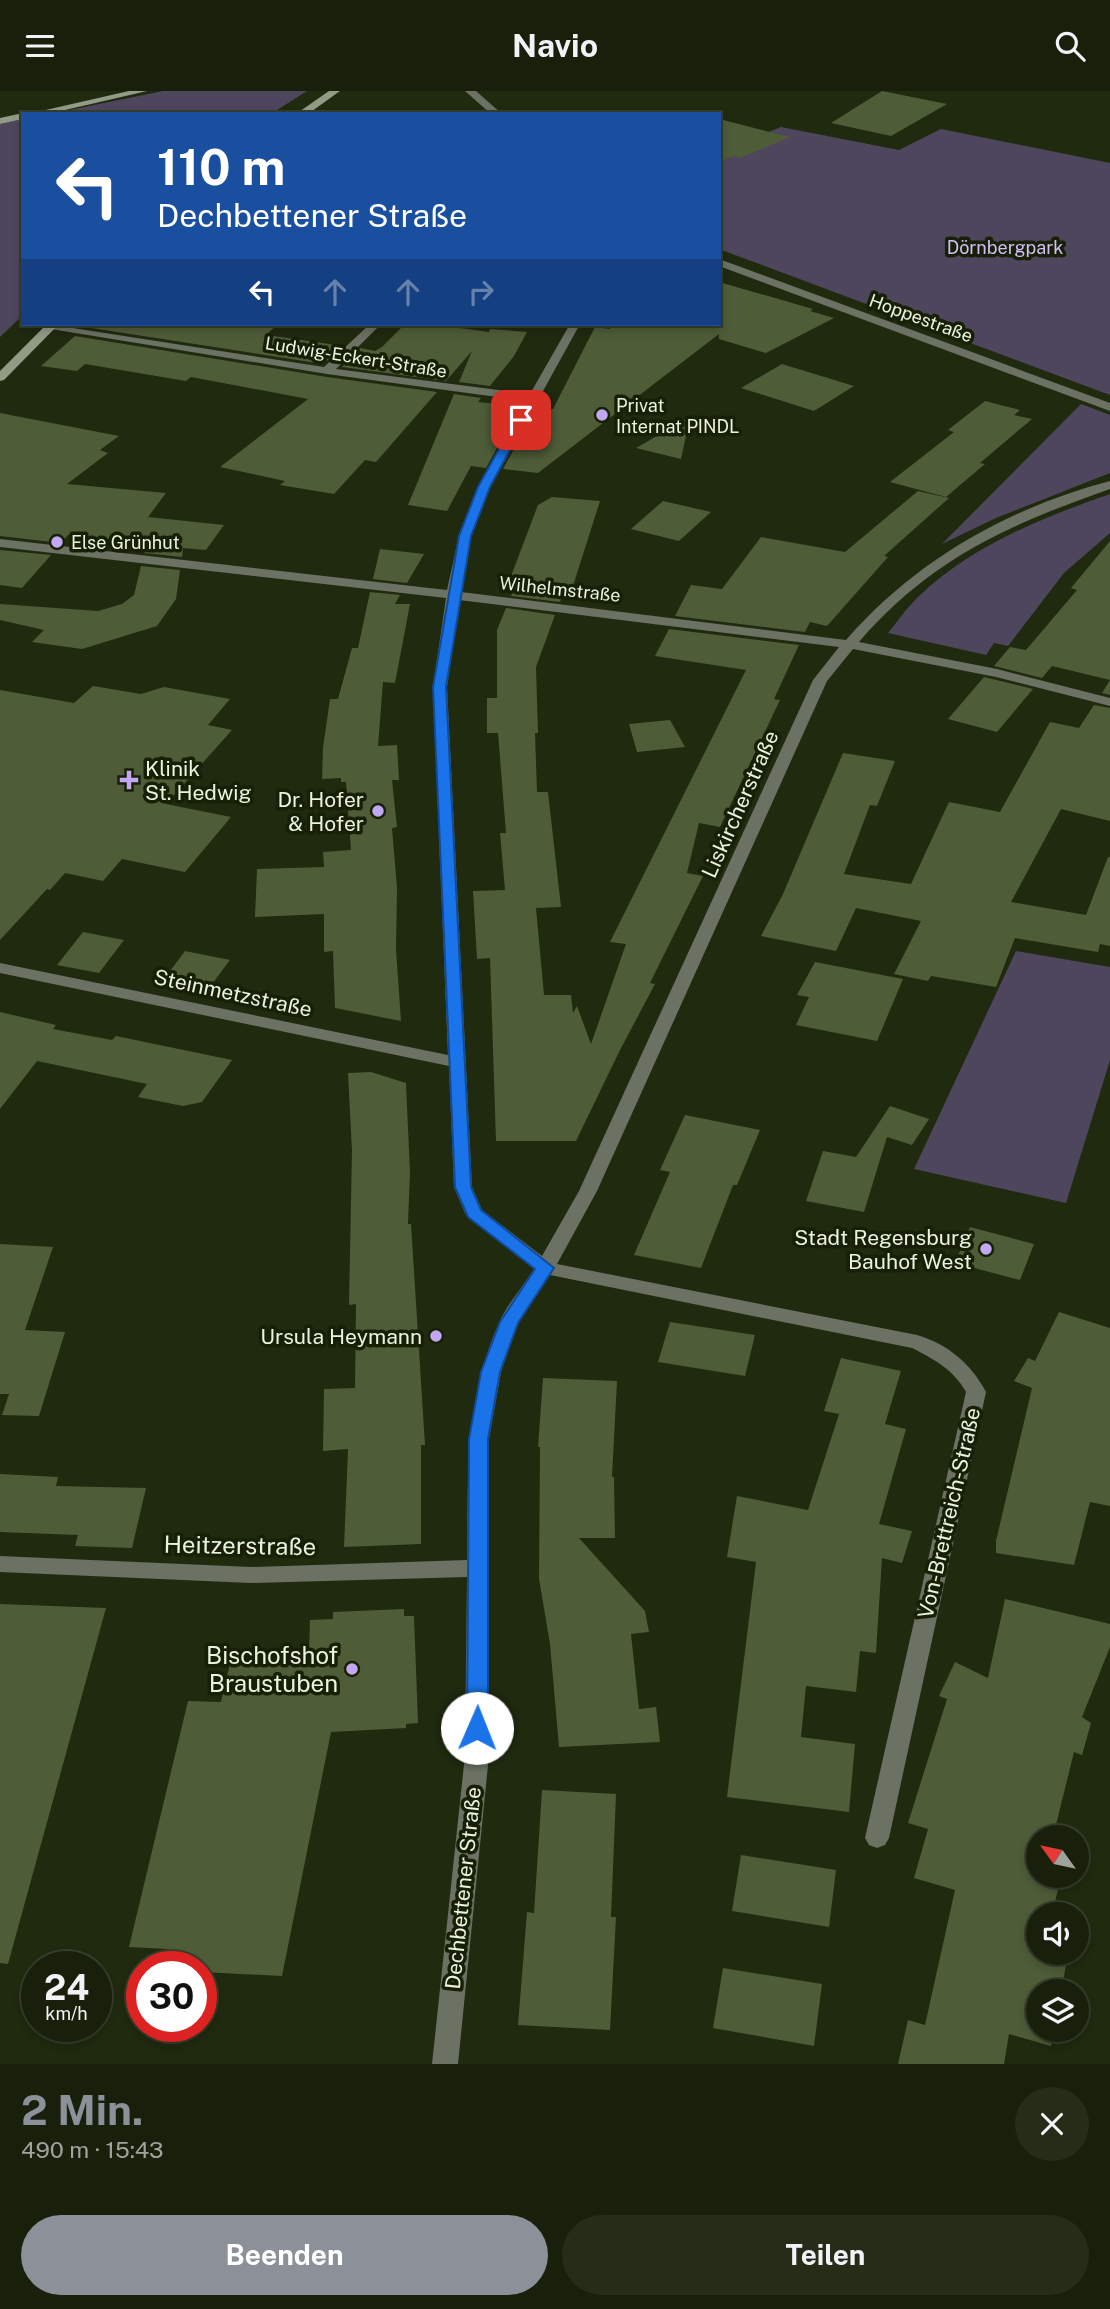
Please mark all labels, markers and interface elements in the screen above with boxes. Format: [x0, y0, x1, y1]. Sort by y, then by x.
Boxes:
icon: menu [21, 27, 59, 65]
text: Navio [512, 27, 598, 64]
icon: search [1051, 27, 1089, 65]
text: 110 m [157, 138, 285, 196]
icon: left [42, 140, 133, 231]
text: Dechbettener Straße [157, 197, 467, 234]
park label: Dörnbergpark [947, 237, 1063, 258]
icon: left [243, 273, 281, 311]
icon: ahead [316, 273, 354, 311]
icon: ahead [389, 273, 427, 311]
icon: right [462, 273, 500, 311]
street label: Hoppestraße [866, 290, 976, 346]
street label: Ludwig-Eckert-Straße [264, 332, 448, 382]
pin [491, 390, 551, 450]
place label: Privat Internat PINDL [616, 395, 739, 437]
icon: arrive [502, 401, 540, 439]
marker: Privat Internat PINDL [594, 407, 610, 423]
place label: Else Grünhut [71, 532, 180, 553]
marker: Else Grünhut [49, 534, 65, 550]
street label: Wilhelmstraße [498, 572, 622, 606]
street label: Liskircherstraße [696, 726, 784, 882]
place label: Klinik St. Hedwig [145, 756, 252, 805]
marker: Klinik St. Hedwig [119, 770, 139, 790]
place label: Dr. Hofer & Hofer [277, 787, 364, 836]
marker: Dr. Hofer & Hofer [370, 803, 386, 819]
street label: Steinmetzstraße [152, 964, 314, 1022]
place label: Stadt Regensburg Bauhof West [794, 1225, 972, 1274]
marker: Stadt Regensburg Bauhof West [978, 1241, 994, 1257]
place label: Ursula Heymann [260, 1324, 422, 1349]
marker: Ursula Heymann [428, 1328, 444, 1344]
street label: Von-Brettreich-Straße [913, 1405, 985, 1621]
street label: Heitzerstraße [163, 1530, 317, 1560]
place label: Bischofshof Braustuben [206, 1641, 338, 1697]
marker: Bischofshof Braustuben [344, 1661, 360, 1677]
position arrow [440, 1691, 514, 1765]
street label: Dechbettener Straße [440, 1785, 486, 1991]
north arrow [1026, 1825, 1088, 1888]
map controls [1026, 1825, 1089, 2042]
button: sound [1026, 1902, 1089, 1965]
speed limit sign: 30 [126, 1951, 217, 2042]
text: 24 [44, 1967, 89, 2008]
button: layers [1026, 1979, 1089, 2042]
text: km/h [45, 2003, 88, 2024]
text: 2 Min. [21, 2085, 143, 2134]
button: close [1015, 2087, 1089, 2161]
text: 490 m · 15:43 [21, 2136, 164, 2163]
button: Beenden [21, 2215, 548, 2295]
button: Teilen [562, 2215, 1089, 2295]

